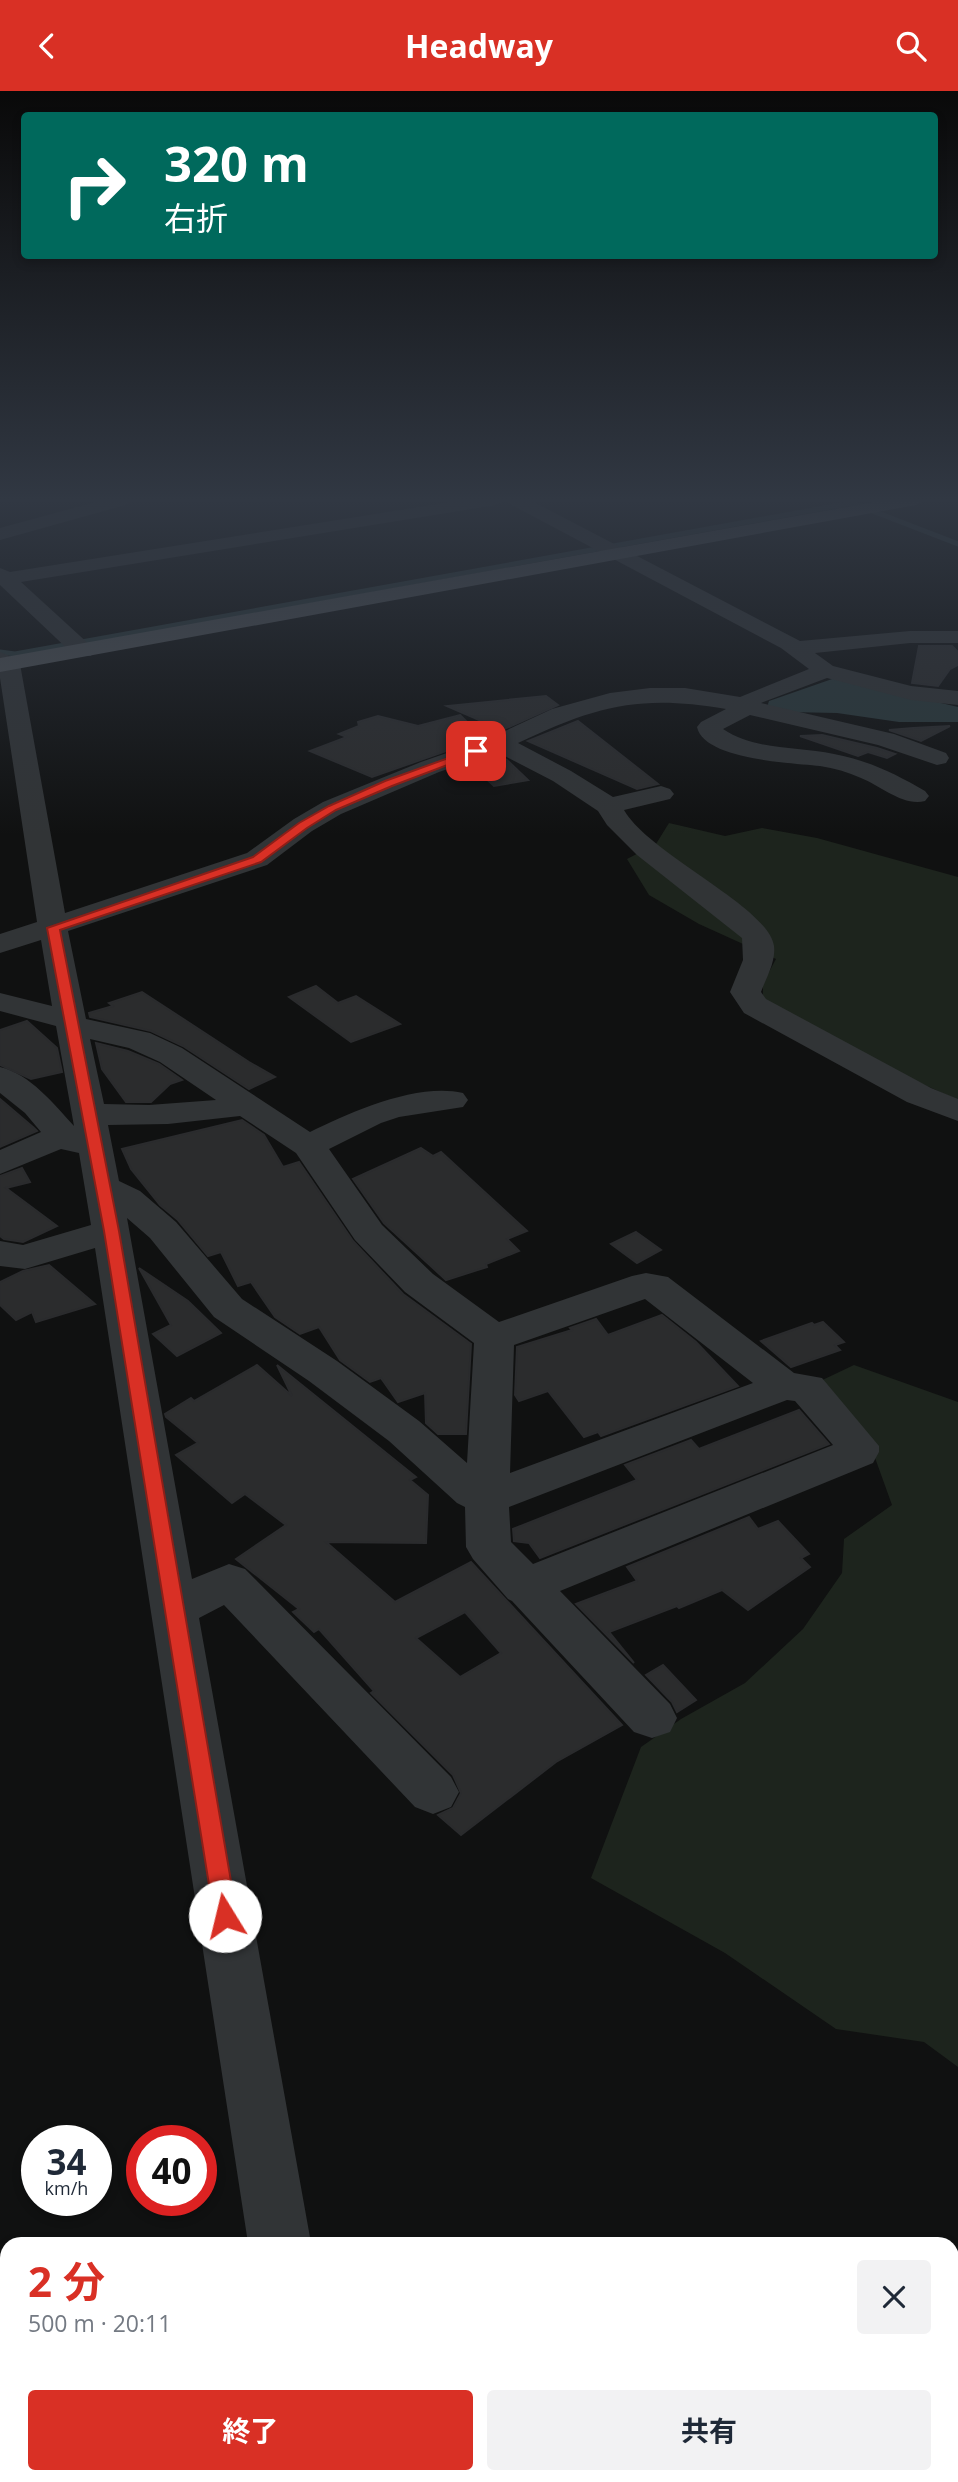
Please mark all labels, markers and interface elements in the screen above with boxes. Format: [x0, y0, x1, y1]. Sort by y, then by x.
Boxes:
text: Headway [405, 24, 553, 67]
icon: back [28, 27, 66, 65]
icon: search [892, 27, 930, 65]
text: 320 m [164, 130, 309, 196]
icon: right [49, 140, 140, 231]
text: 右折 [164, 196, 228, 239]
pin [446, 721, 506, 781]
icon: arrive [457, 732, 495, 770]
position arrow [188, 1879, 262, 1953]
speed limit sign: 40 [126, 2125, 217, 2216]
text: 34 [46, 2138, 87, 2185]
text: km/h [45, 2176, 88, 2200]
text: 2 分 [28, 2252, 105, 2309]
button: close [857, 2260, 931, 2334]
text: 500 m · 20:11 [28, 2307, 171, 2339]
button: 終了 [28, 2390, 473, 2470]
button: 共有 [487, 2390, 931, 2470]

